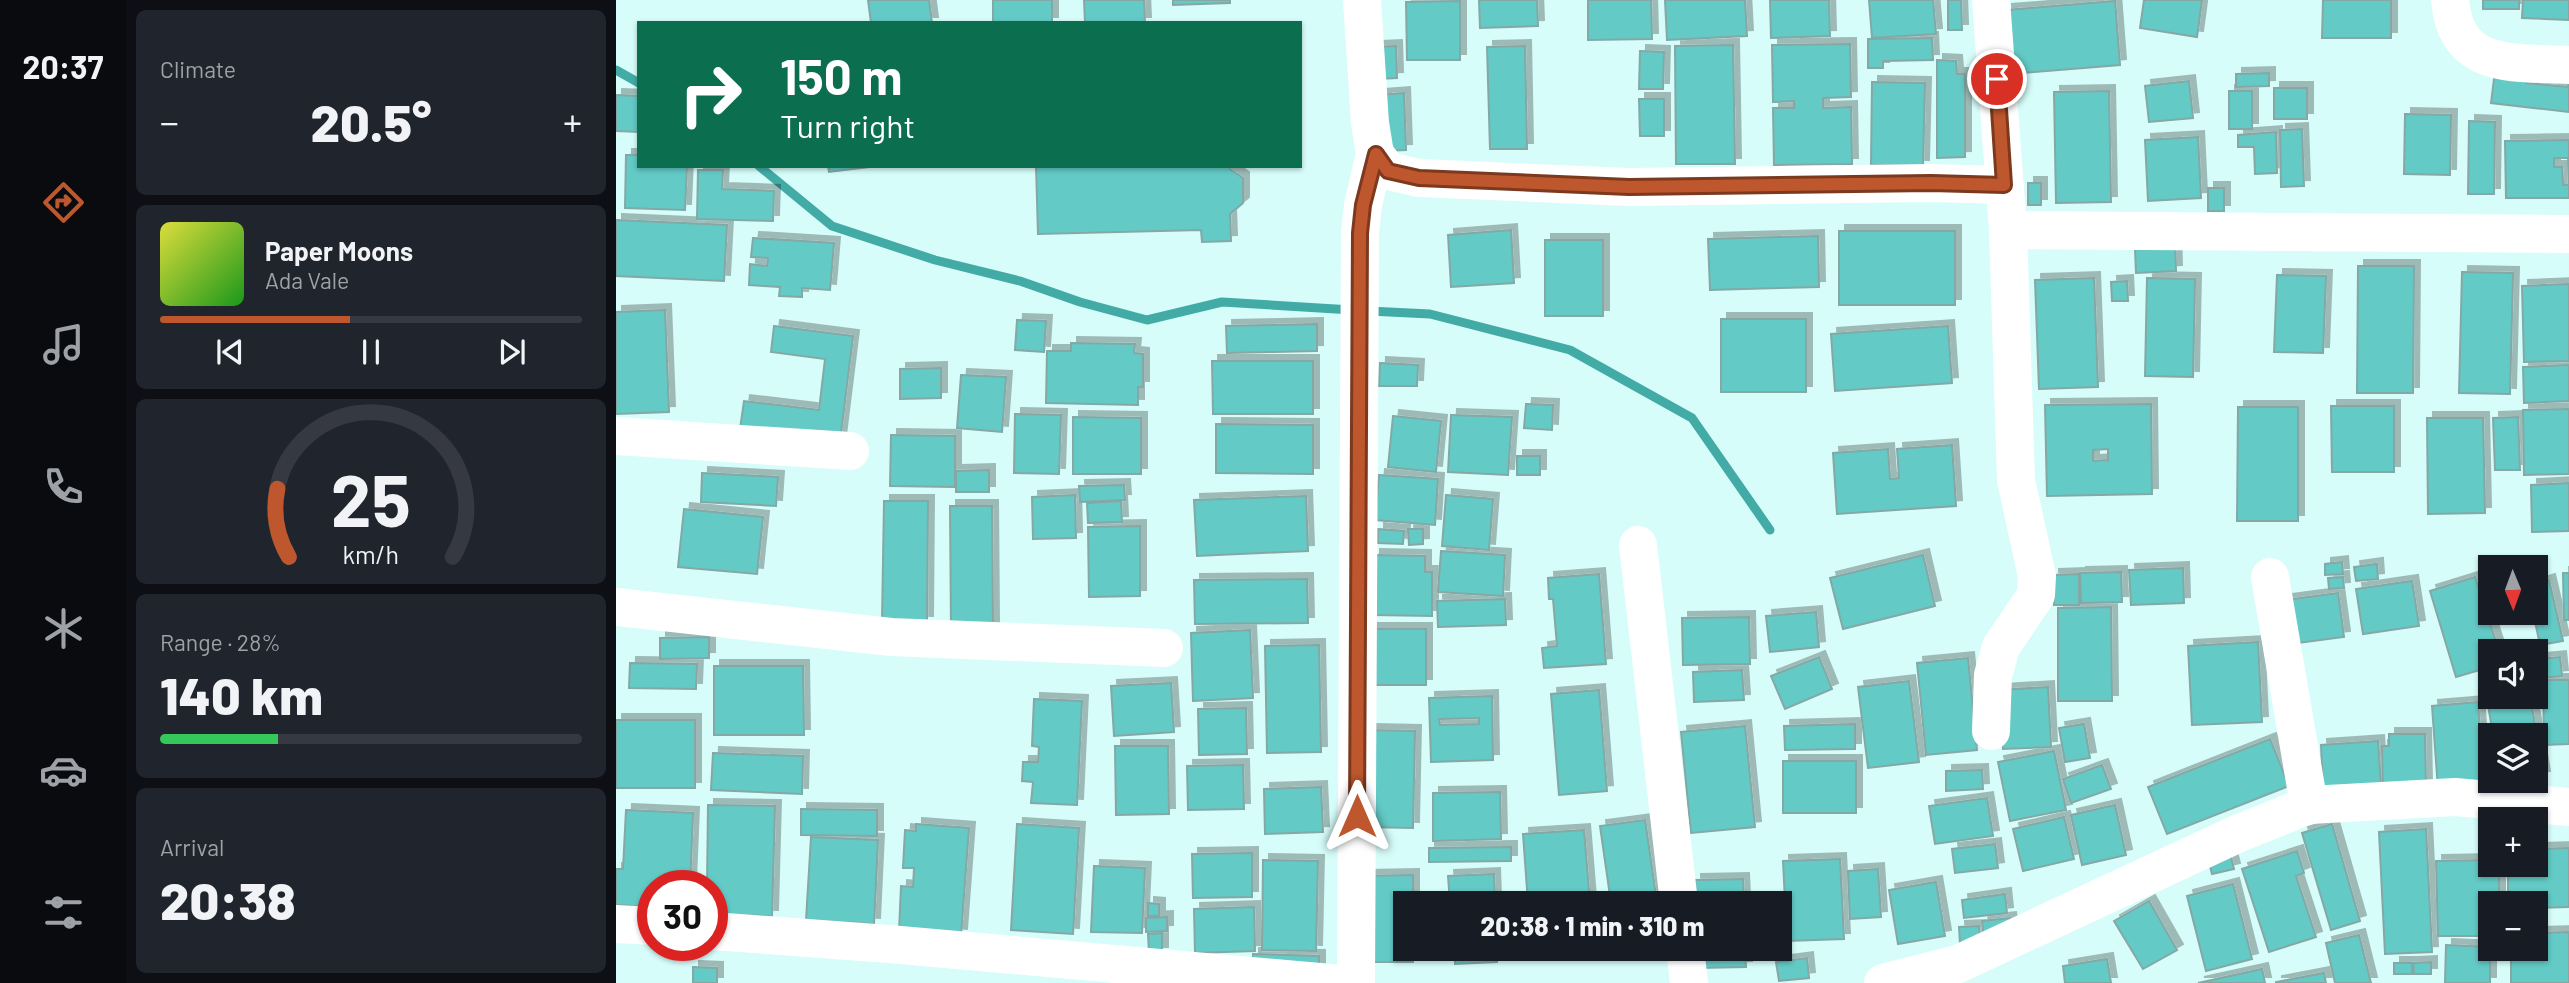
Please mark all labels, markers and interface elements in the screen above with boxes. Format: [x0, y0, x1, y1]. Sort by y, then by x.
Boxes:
text: 150 m [780, 46, 902, 105]
text: 20:37 [23, 47, 103, 85]
icon: right [665, 49, 756, 140]
pin [1967, 49, 2027, 109]
text: Climate [160, 55, 236, 83]
icon: arrive [1978, 60, 2016, 98]
text: 20.5° [310, 90, 432, 152]
text: − [160, 98, 179, 144]
text: + [563, 98, 582, 144]
text: Turn right [780, 106, 915, 144]
icon: directions [39, 178, 88, 227]
text: Paper Moons [265, 235, 413, 266]
text: Ada Vale [265, 266, 349, 294]
icon: music [39, 320, 88, 369]
icon: previous [211, 333, 249, 371]
icon: pause [352, 333, 390, 371]
icon: next [493, 333, 531, 371]
text: 25 [331, 455, 411, 543]
icon: phone [39, 462, 88, 511]
text: km/h [343, 539, 399, 569]
north arrow [2478, 555, 2548, 625]
map controls [2478, 555, 2548, 961]
icon: climate [39, 604, 88, 653]
text: Range · 28% [160, 628, 281, 656]
button: sound [2478, 639, 2548, 709]
text: 140 km [160, 663, 323, 725]
button: layers [2478, 723, 2548, 793]
icon: car [39, 746, 88, 795]
position arrow [1320, 779, 1394, 853]
button: + [2478, 807, 2548, 877]
text: Arrival [160, 833, 224, 861]
text: 20:38 [160, 868, 296, 930]
speed limit sign: 30 [637, 870, 728, 961]
icon: filters [39, 888, 88, 937]
button: − [2478, 891, 2548, 961]
text: 20:38 · 1 min · 310 m [1481, 910, 1704, 941]

